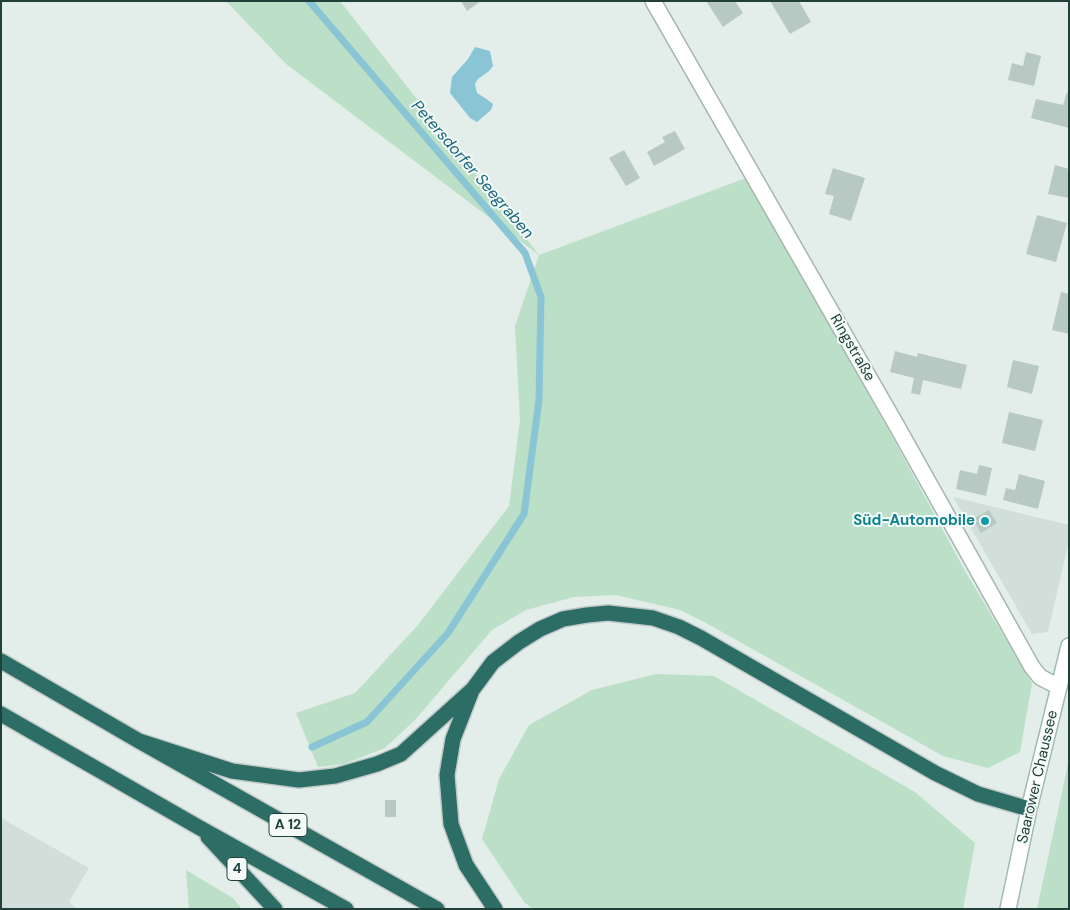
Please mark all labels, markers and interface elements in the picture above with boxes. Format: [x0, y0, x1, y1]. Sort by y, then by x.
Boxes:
water label: Petersdorfer Seegraben [407, 97, 537, 243]
street label: Ringstraße [826, 311, 878, 385]
place label: Süd-Automobile [853, 512, 975, 530]
marker: Süd-Automobile [979, 515, 991, 527]
street label: Saarower Chaussee [1014, 709, 1062, 845]
road number: A 12 [269, 814, 307, 836]
road number: 4 [227, 858, 247, 881]

